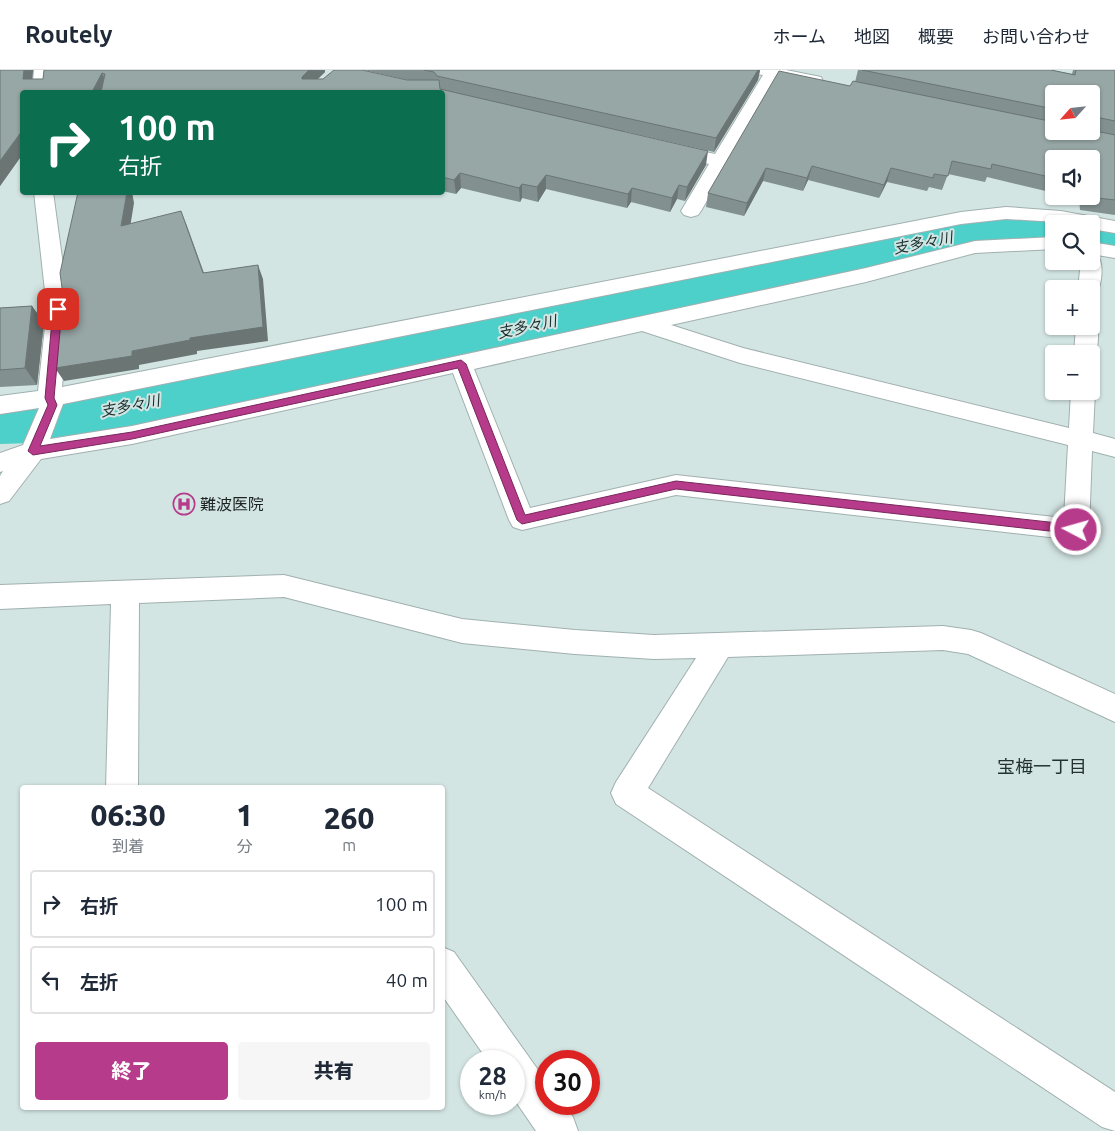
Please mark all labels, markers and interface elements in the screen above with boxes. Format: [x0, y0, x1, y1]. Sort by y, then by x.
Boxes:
text: Routely [25, 21, 112, 48]
text: ホーム [773, 26, 826, 46]
text: 地図 [854, 26, 890, 46]
text: 概要 [918, 26, 954, 46]
text: お問い合わせ [982, 26, 1090, 46]
north arrow [1045, 85, 1100, 140]
map controls [1045, 85, 1100, 400]
text: 100 m [118, 107, 216, 147]
icon: right [35, 110, 100, 175]
button: sound [1045, 150, 1100, 205]
text: 右折 [118, 153, 162, 178]
button: search [1045, 215, 1100, 270]
water label: 支多々川 [892, 228, 956, 257]
button: + [1045, 280, 1100, 335]
pin [37, 288, 79, 330]
icon: arrive [44, 295, 72, 323]
water label: 支多々川 [496, 312, 560, 341]
button: − [1045, 345, 1100, 400]
water label: 支多々川 [99, 391, 163, 420]
hospital icon: 難波医院 [172, 492, 196, 516]
place label: 難波医院 [200, 495, 264, 513]
position arrow [1049, 503, 1101, 555]
district label: 宝梅一丁目 [997, 756, 1087, 776]
text: 06:30 [91, 798, 166, 832]
text: 1 [236, 798, 253, 832]
text: 260 [324, 801, 374, 835]
text: m [342, 836, 356, 854]
text: 到着 [112, 837, 144, 855]
text: 分 [237, 837, 253, 855]
icon: right [37, 890, 65, 918]
text: 100 m [375, 893, 428, 915]
text: 右折 [80, 895, 118, 917]
icon: left [37, 966, 65, 994]
text: 40 m [386, 969, 428, 991]
text: 左折 [80, 971, 118, 993]
button: 終了 [35, 1042, 228, 1100]
button: 共有 [238, 1042, 430, 1100]
speed limit sign: 30 [535, 1050, 600, 1115]
text: 28 [478, 1062, 507, 1090]
text: km/h [479, 1088, 506, 1101]

